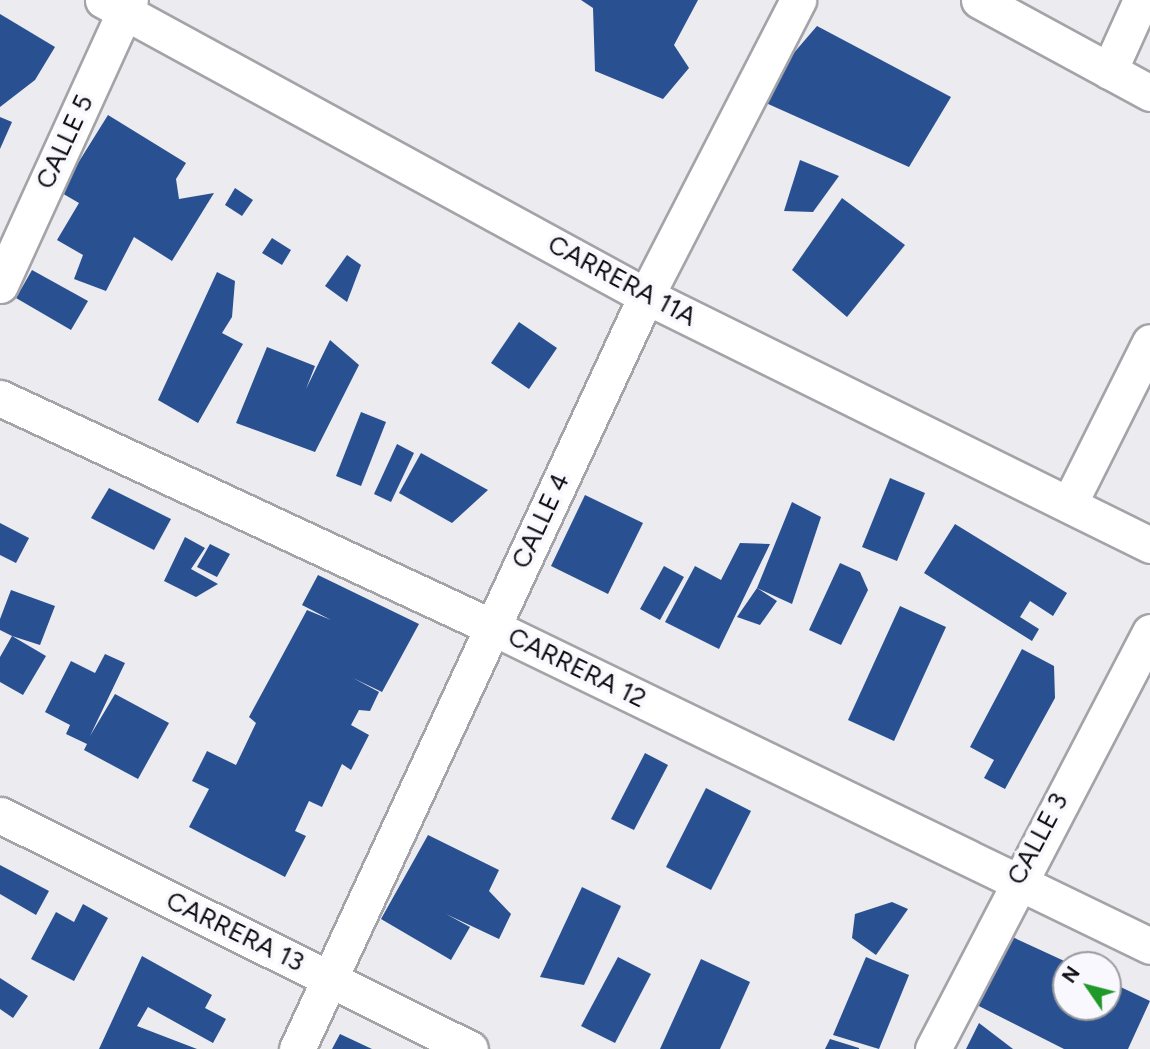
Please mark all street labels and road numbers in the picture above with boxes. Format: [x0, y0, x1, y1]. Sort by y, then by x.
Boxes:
street label: CALLE 5 [30, 90, 100, 194]
street label: CARRERA 11A [542, 229, 702, 333]
street label: CALLE 4 [505, 468, 577, 574]
street label: CARRERA 12 [503, 621, 651, 715]
street label: CALLE 3 [1001, 788, 1075, 890]
street label: CARRERA 13 [161, 885, 309, 979]

